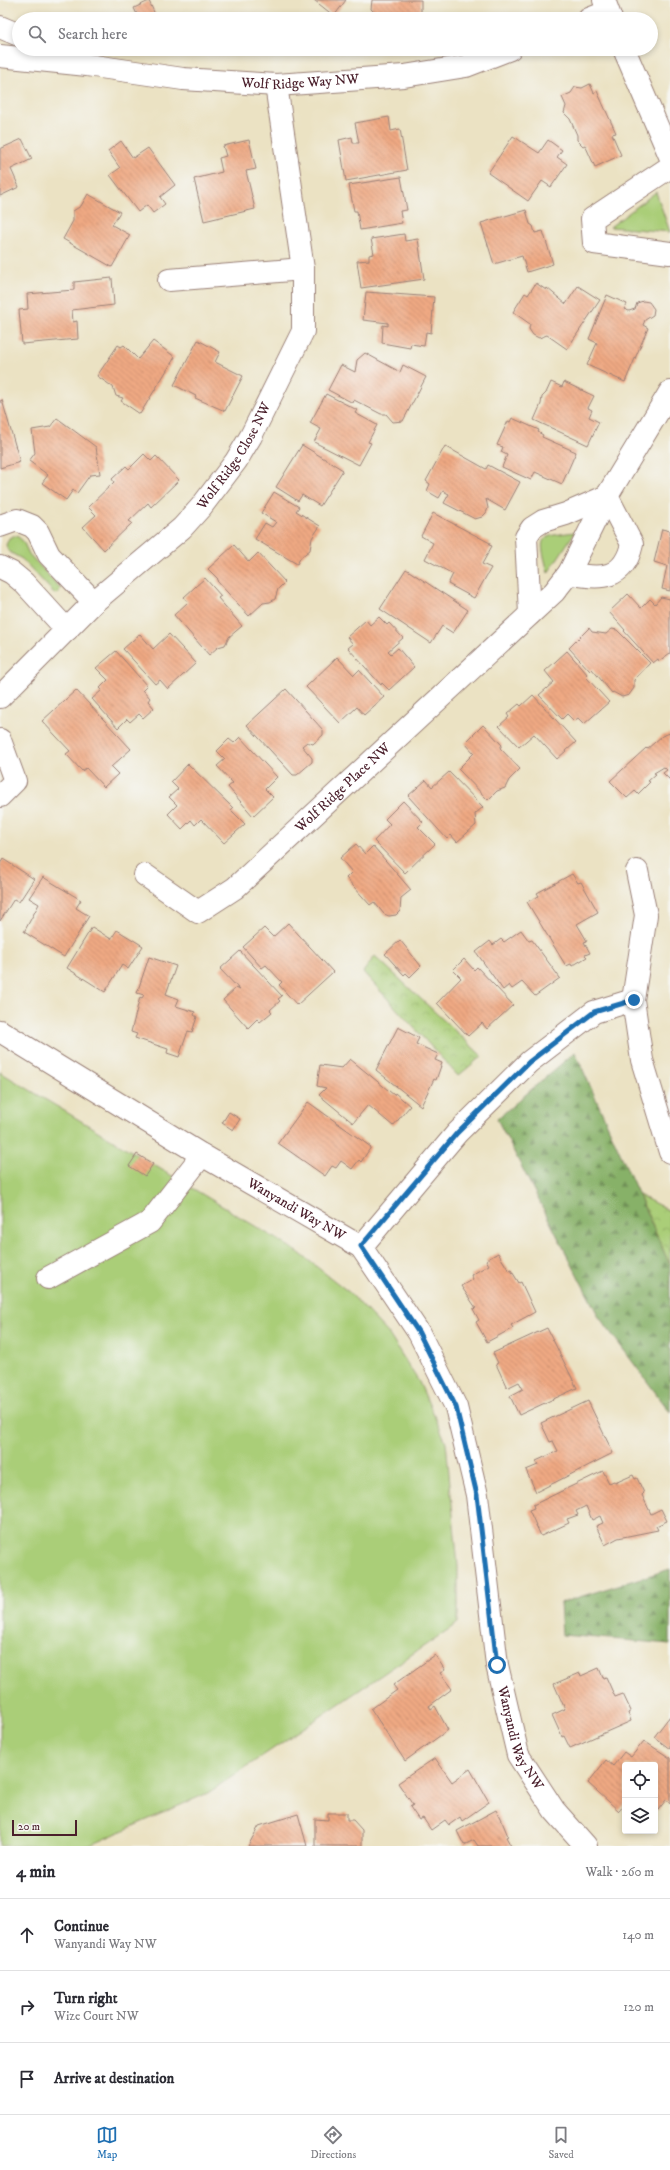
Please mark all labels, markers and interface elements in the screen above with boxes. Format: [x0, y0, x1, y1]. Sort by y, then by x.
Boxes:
search box [12, 12, 658, 56]
icon: search [26, 23, 48, 45]
text: Search here [58, 25, 127, 44]
street label: Wolf Ridge Way NW [240, 70, 360, 94]
street label: Wolf Ridge Close NW [193, 399, 275, 514]
street label: Wolf Ridge Place NW [291, 739, 395, 837]
route end [625, 991, 643, 1009]
street label: Wanyandi Way NW [243, 1174, 349, 1245]
route start [488, 1656, 506, 1674]
street label: Wanyandi Way NW [493, 1683, 548, 1794]
map controls [622, 1762, 658, 1834]
button: locate [622, 1762, 658, 1798]
button: layers [622, 1798, 658, 1834]
scale bar [12, 1818, 77, 1837]
text: 20 m [18, 1820, 40, 1834]
text: 4 min [16, 1861, 55, 1883]
text: Walk · 260 m [586, 1864, 654, 1880]
text: Continue [54, 1917, 109, 1936]
icon: ahead [16, 1924, 38, 1946]
text: 140 m [622, 1927, 654, 1943]
text: Wanyandi Way NW [54, 1936, 157, 1952]
text: Turn right [54, 1989, 117, 2008]
icon: right [16, 1996, 38, 2018]
text: 120 m [623, 1999, 654, 2015]
text: Wize Court NW [54, 2008, 139, 2024]
icon: arrive [16, 2068, 38, 2090]
text: Arrive at destination [54, 2069, 174, 2088]
tab: Map [96, 2124, 118, 2162]
tab: Directions [311, 2124, 356, 2162]
tab: Saved [549, 2124, 574, 2162]

